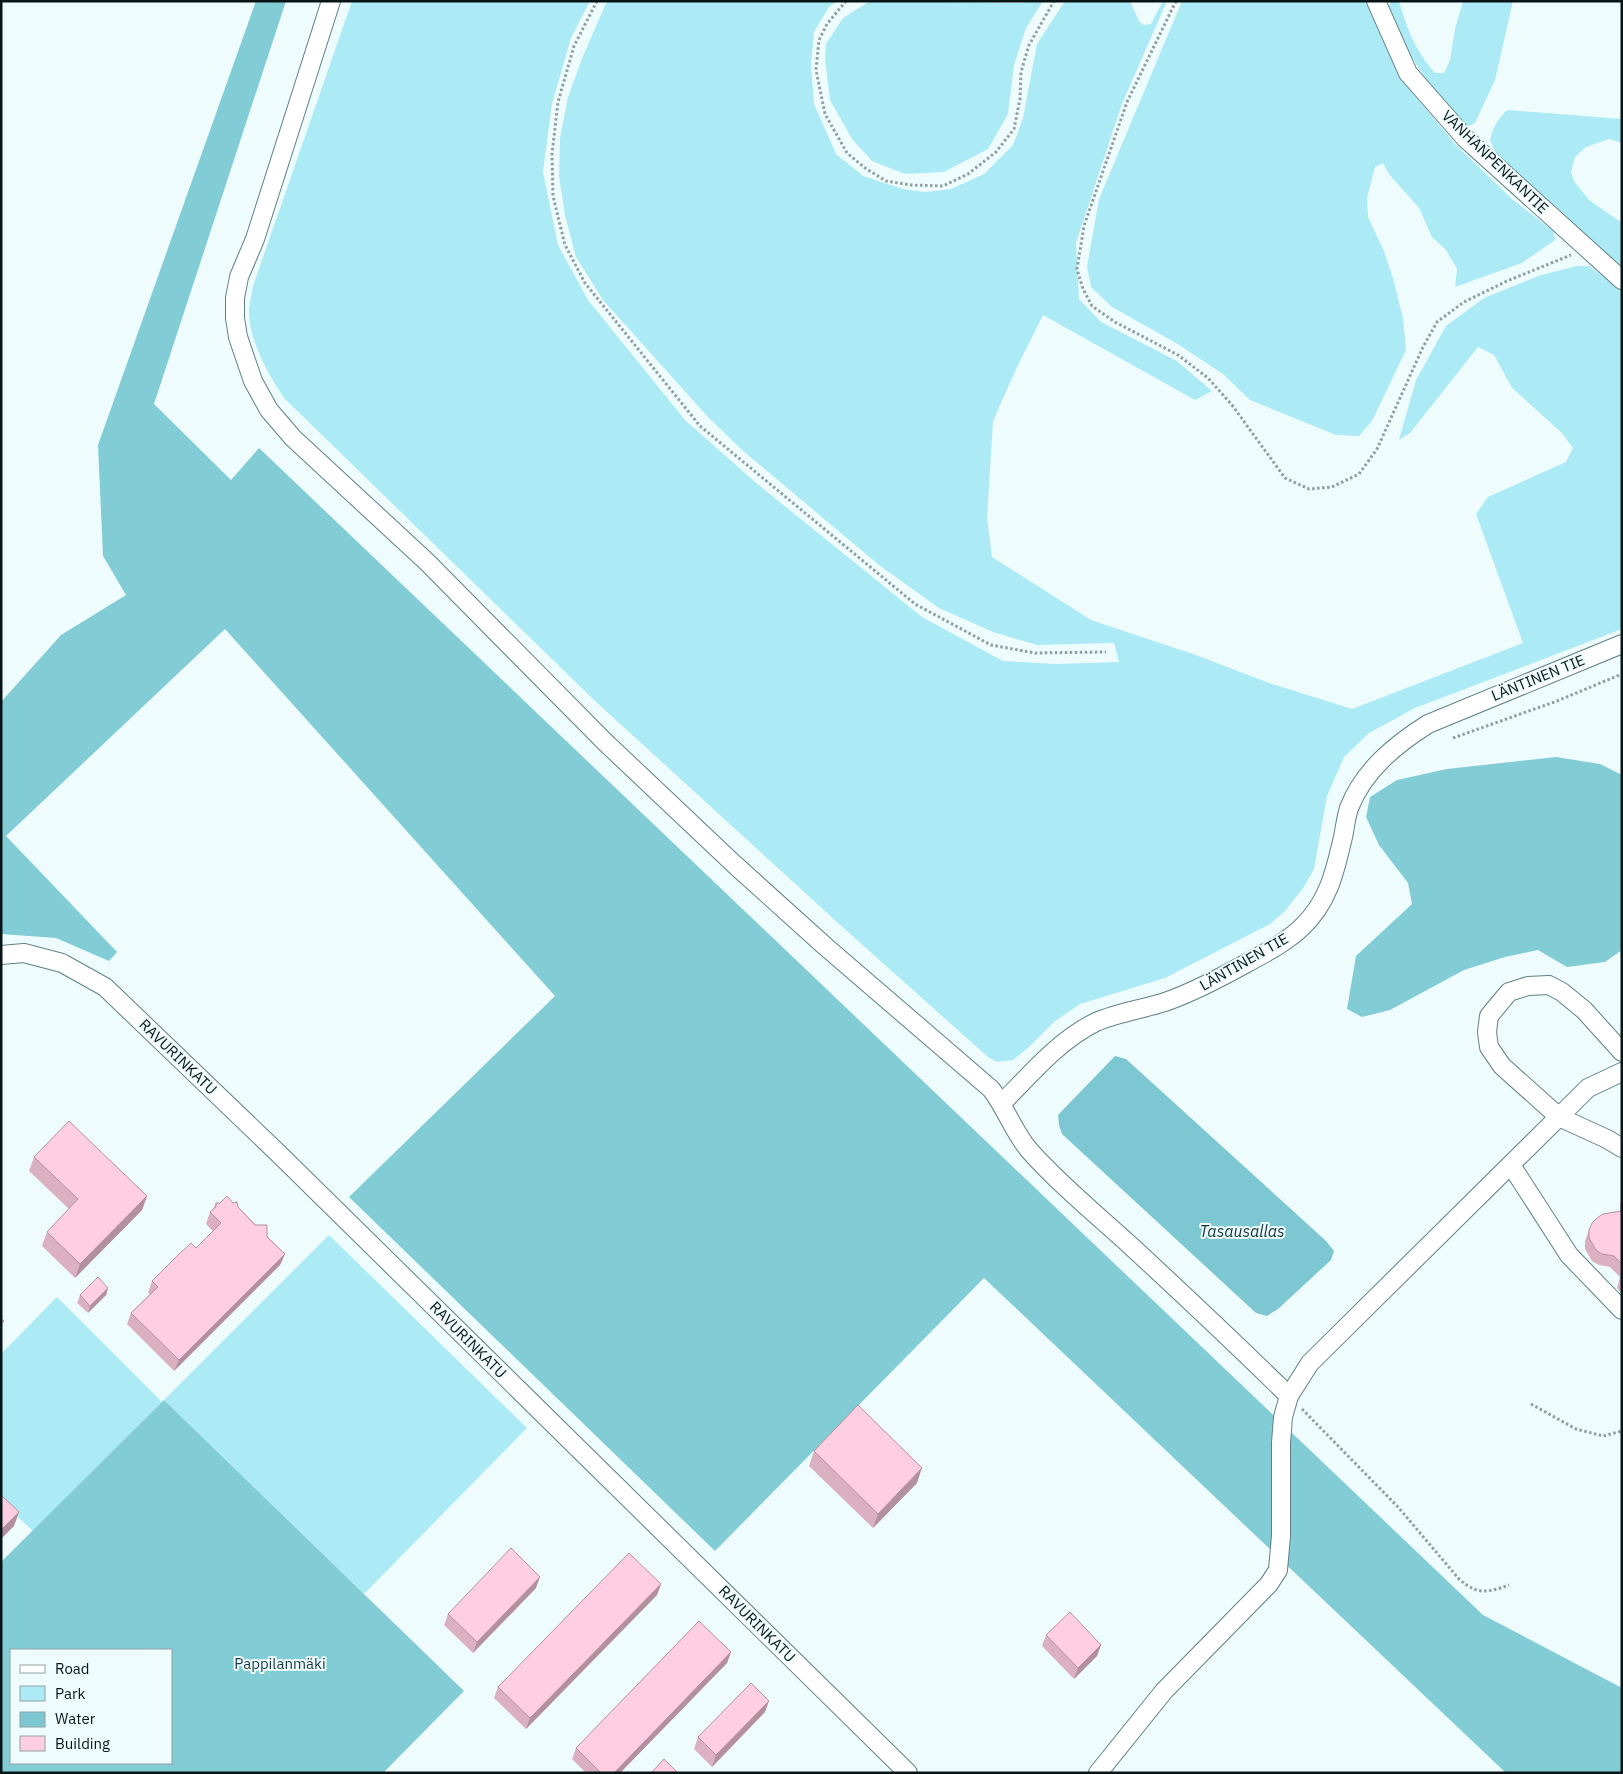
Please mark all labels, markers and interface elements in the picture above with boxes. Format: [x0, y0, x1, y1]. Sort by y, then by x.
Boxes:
street label: VANHANPENKANTIE [1438, 106, 1553, 217]
street label: LÄNTINEN TIE [1488, 650, 1587, 705]
street label: LÄNTINEN TIE [1196, 929, 1291, 995]
street label: RAVURINKATU [135, 1015, 221, 1099]
water label: Tasausallas [1199, 1221, 1285, 1241]
street label: RAVURINKATU [426, 1297, 511, 1382]
street label: RAVURINKATU [715, 1581, 800, 1666]
legend [10, 1649, 172, 1764]
park label: Pappilanmäki [234, 1654, 326, 1673]
text: Road [55, 1659, 90, 1678]
text: Park [55, 1684, 85, 1703]
text: Water [55, 1709, 96, 1728]
text: Building [55, 1734, 110, 1753]

